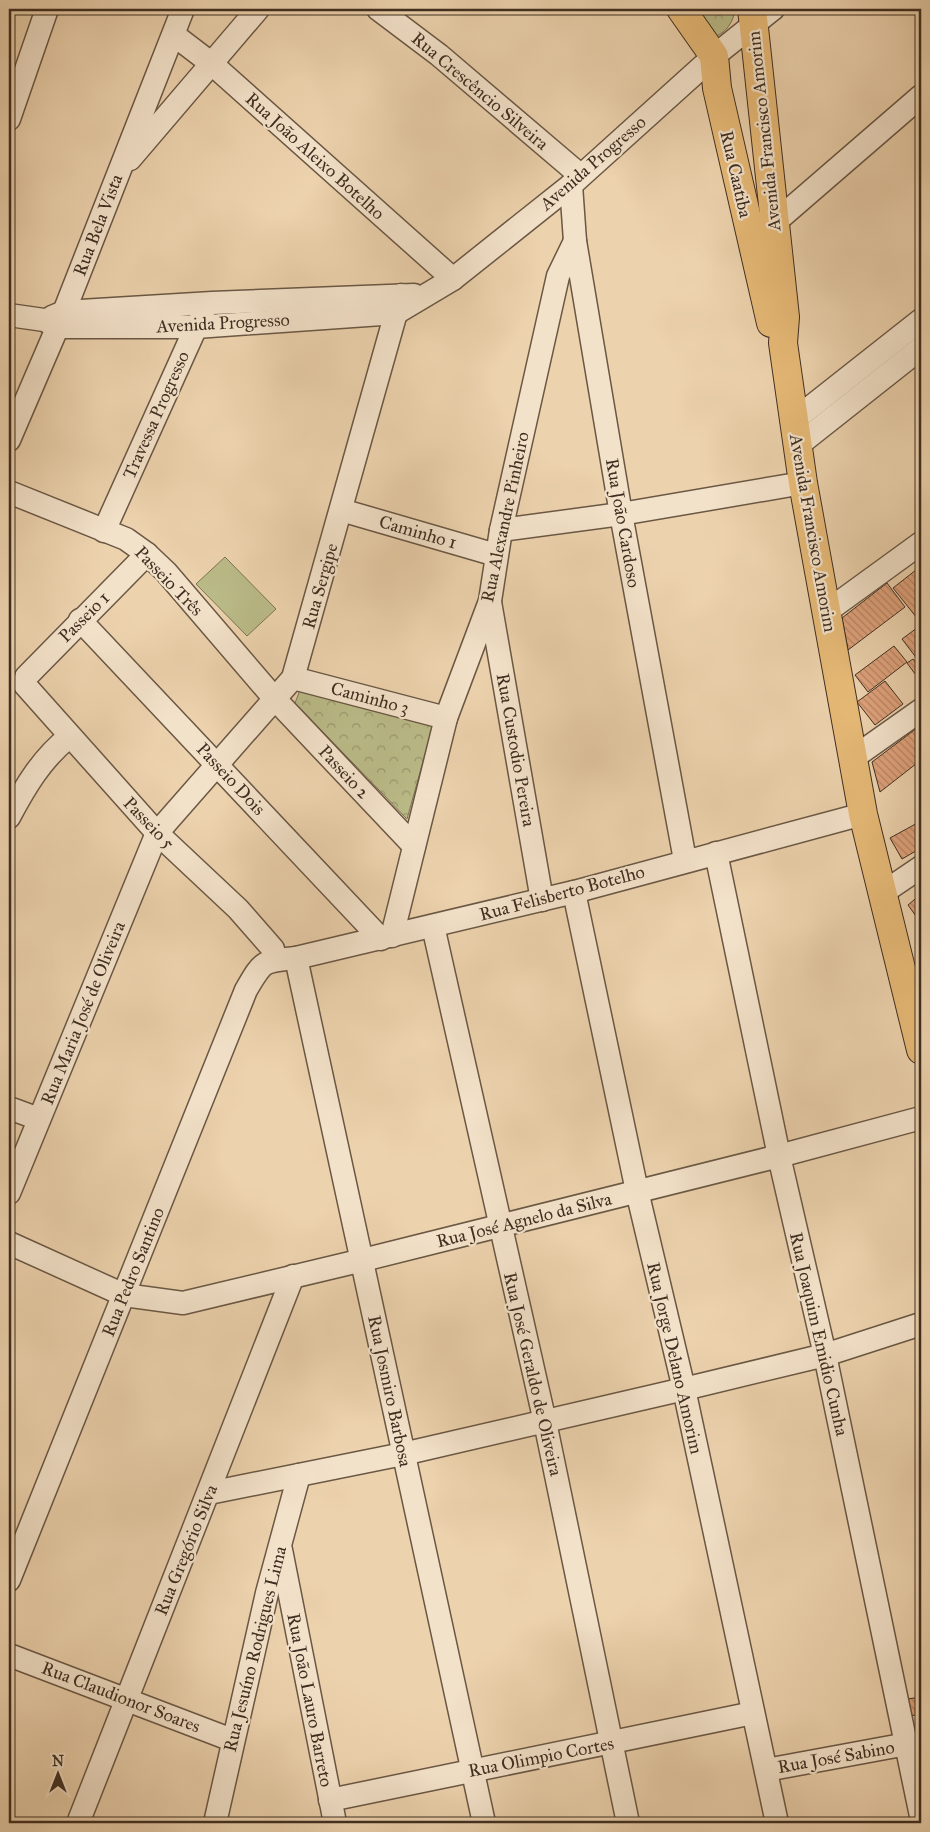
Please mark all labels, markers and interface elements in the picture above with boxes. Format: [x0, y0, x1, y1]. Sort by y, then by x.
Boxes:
street label: Rua Crescêncio Silveira [407, 27, 553, 155]
street label: Avenida Francisco Amorim [743, 30, 786, 233]
street label: Rua João Aleixo Botelho [240, 88, 389, 225]
street label: Avenida Progresso [535, 111, 651, 216]
street label: Rua Caatiba [715, 128, 757, 220]
street label: Rua Bela Vista [68, 171, 128, 279]
street label: Avenida Progresso [155, 309, 290, 339]
street label: Travessa Progresso [118, 348, 195, 483]
street label: Rua Alexandre Pinheiro [476, 430, 534, 604]
street label: Avenida Francisco Amorim [785, 431, 841, 634]
street label: Rua João Cardoso [600, 457, 645, 590]
street label: Caminho 1 [377, 510, 459, 554]
street label: Passeio Três [130, 541, 208, 621]
street label: Rua Sergipe [297, 541, 344, 632]
street label: Passeio 1 [54, 587, 114, 647]
street label: Rua Custodio Pereira [492, 672, 540, 829]
street label: Caminho 3 [329, 677, 411, 719]
street label: Passeio Dois [192, 738, 270, 820]
street label: Passeio 2 [314, 741, 374, 803]
street label: Passeio 5 [119, 792, 180, 854]
street label: Rua Felisberto Botelho [477, 860, 647, 926]
street label: Rua Maria José de Oliveira [36, 918, 131, 1108]
street label: Rua José Agnelo da Silva [434, 1187, 615, 1253]
street label: Rua Pedro Santino [97, 1204, 169, 1340]
street label: Rua Joaquim Emidio Cunha [784, 1230, 853, 1439]
street label: Rua Jorge Delano Amorim [641, 1260, 708, 1456]
street label: Rua José Geraldo de Oliveira [498, 1270, 567, 1479]
street label: Rua Josmiro Barbosa [362, 1313, 417, 1469]
street label: Rua Gregório Silva [150, 1481, 223, 1619]
street label: Rua Jesuíno Rodrigues Lima [219, 1543, 292, 1755]
street label: Rua João Lauro Barreto [281, 1611, 338, 1789]
street label: Rua Claudionor Soares [38, 1657, 204, 1737]
street label: Rua Olimpio Cortes [466, 1732, 616, 1782]
street label: Rua José Sabino [776, 1736, 896, 1779]
north arrow [32, 1750, 82, 1800]
text: N [52, 1753, 64, 1770]

